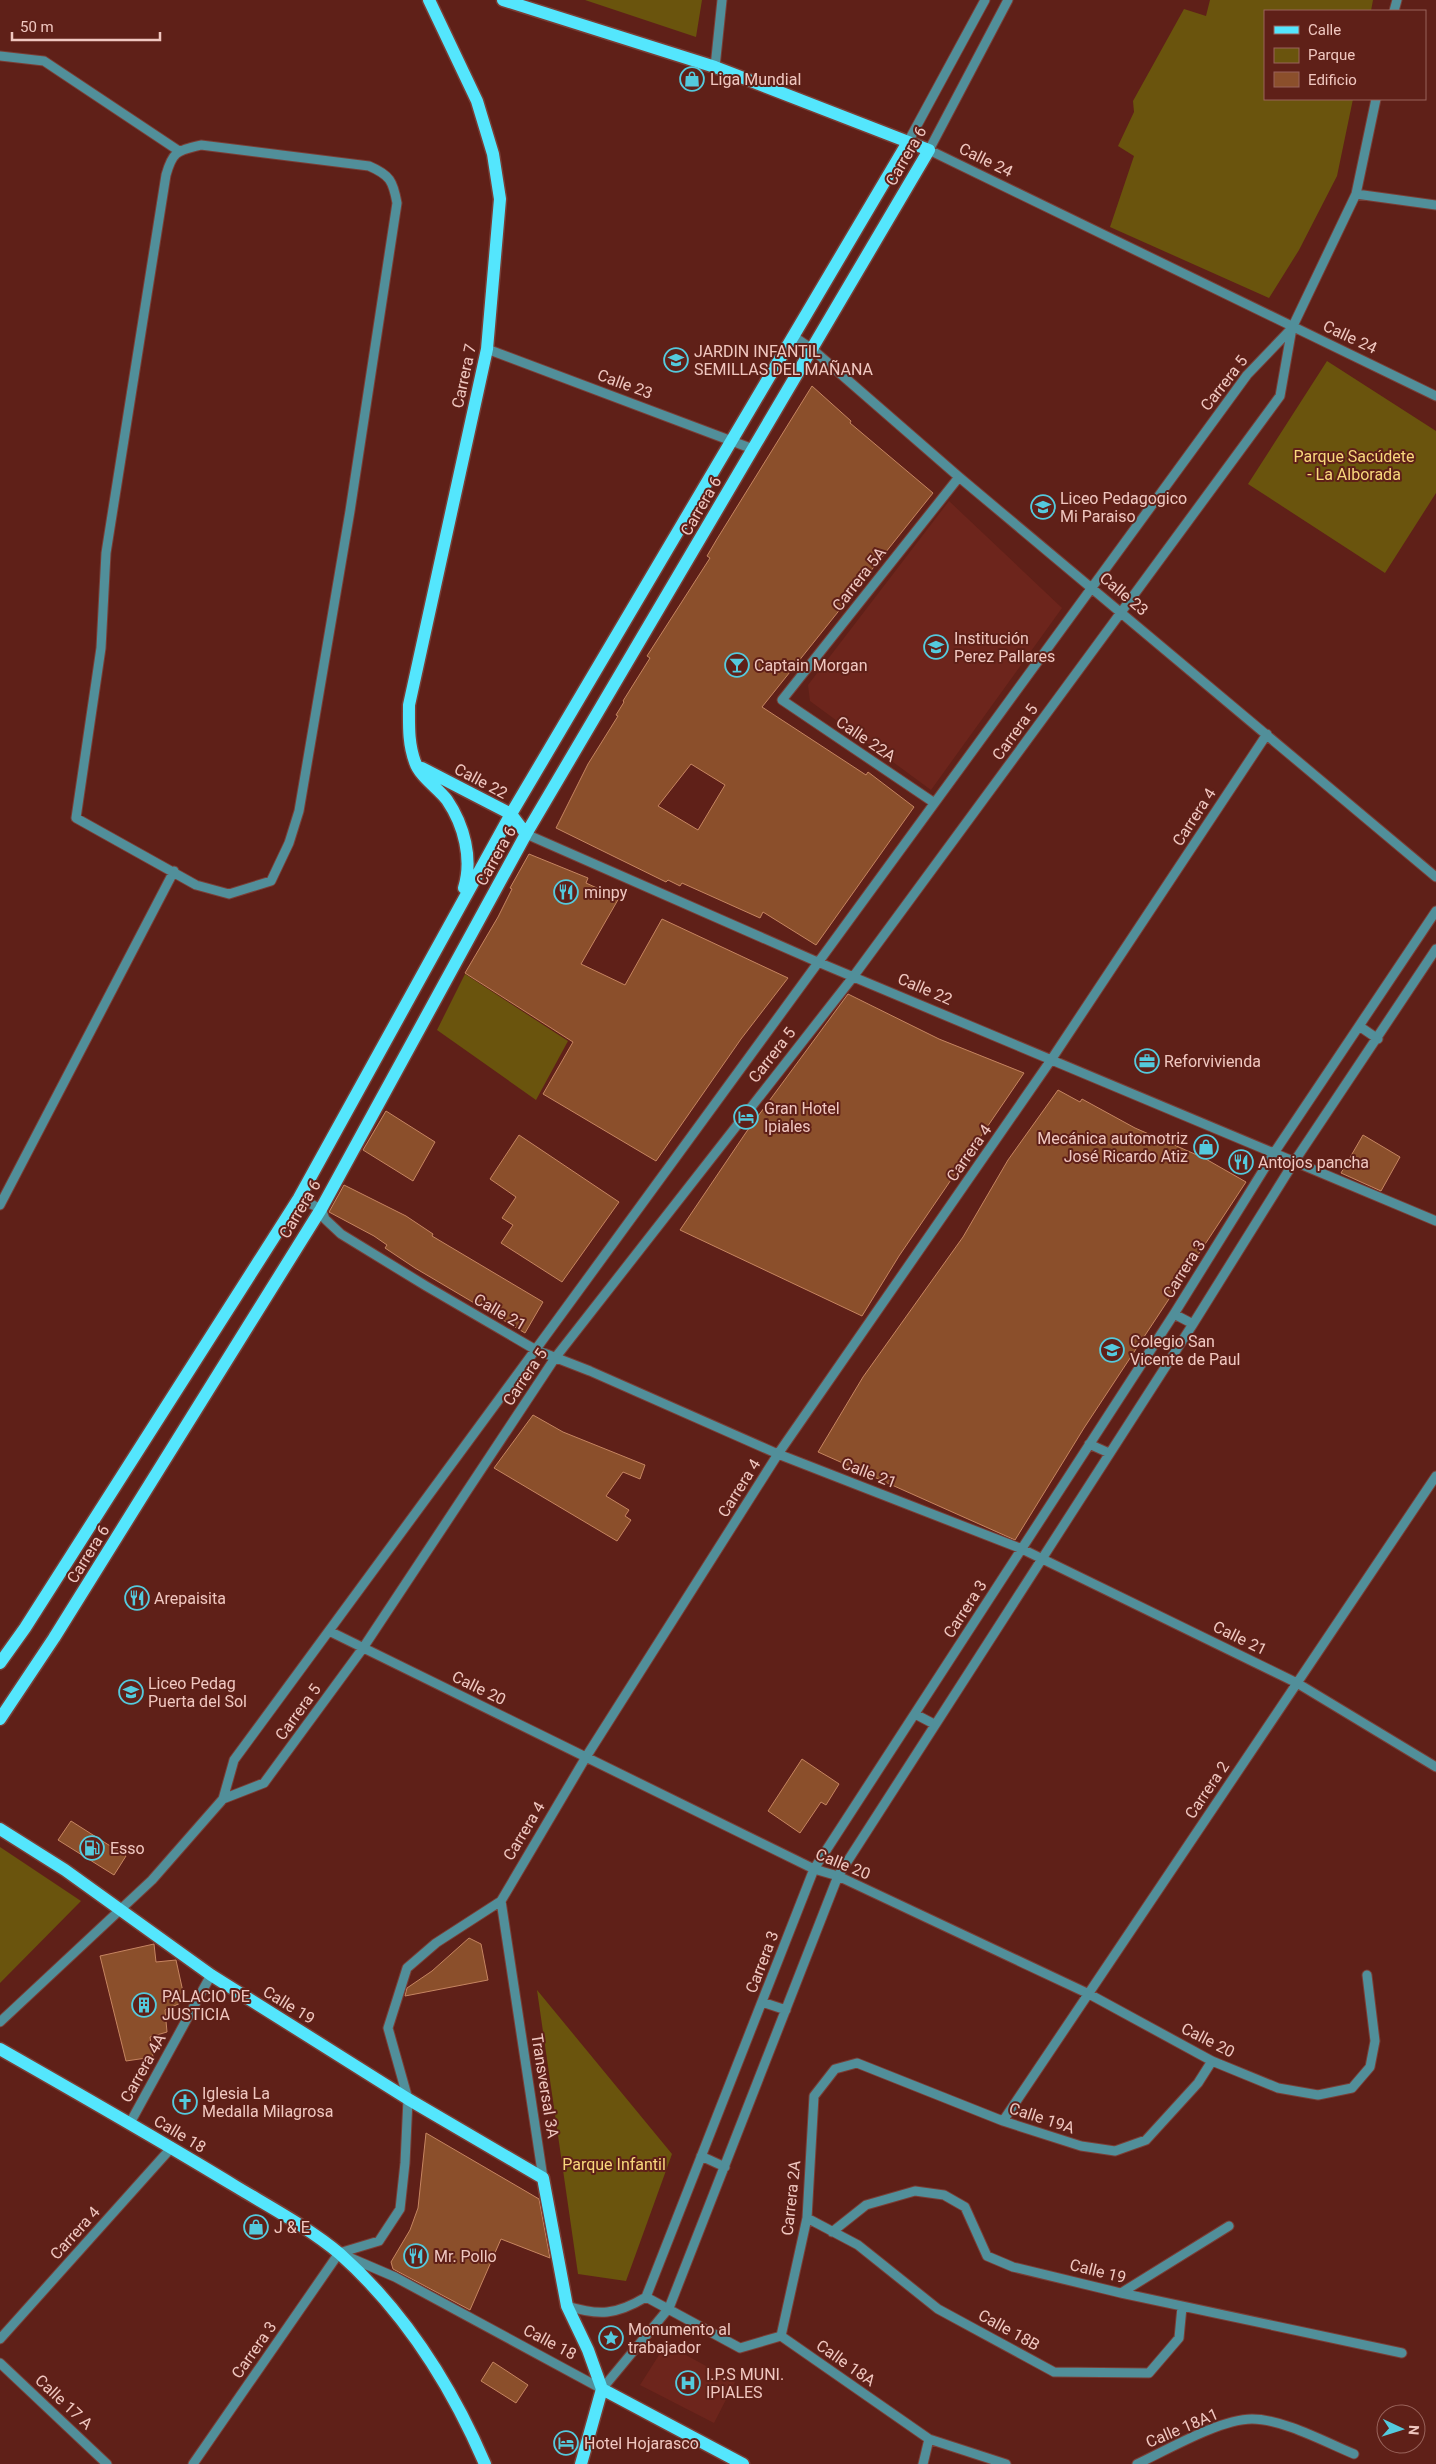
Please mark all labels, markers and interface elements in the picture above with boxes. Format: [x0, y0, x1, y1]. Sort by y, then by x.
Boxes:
scale bar [12, 10, 160, 42]
legend [1264, 10, 1426, 100]
text: 50 m [20, 18, 54, 36]
text: Calle [1308, 21, 1341, 39]
text: Parque [1308, 46, 1355, 64]
shop icon: Liga Mundial [679, 66, 705, 92]
place label: Liga Mundial [710, 70, 801, 89]
text: Edificio [1308, 71, 1357, 89]
street label: Carrera 6 [882, 123, 930, 189]
street label: Calle 24 [956, 139, 1016, 181]
street label: Calle 24 [1320, 316, 1380, 358]
street label: Carrera 7 [448, 342, 480, 410]
place label: JARDIN INFANTIL SEMILLAS DEL MAÑANA [694, 342, 873, 379]
school or university icon: JARDIN INFANTIL SEMILLAS DEL MAÑANA [663, 347, 689, 373]
street label: Carrera 5 [1196, 352, 1252, 414]
street label: Calle 23 [595, 365, 655, 403]
park label: Parque Sacúdete - La Alborada [1294, 447, 1414, 484]
street label: Carrera 6 [677, 473, 725, 539]
place label: Liceo Pedagogico Mi Paraiso [1060, 489, 1187, 526]
school or university icon: Liceo Pedagogico Mi Paraiso [1030, 494, 1056, 520]
street label: Carrera 5A [828, 543, 890, 615]
street label: Calle 23 [1096, 568, 1152, 620]
place label: Institución Perez Pallares [954, 629, 1055, 666]
school or university icon: Institución Perez Pallares [923, 634, 949, 660]
bar icon: Captain Morgan [724, 652, 750, 678]
place label: Captain Morgan [754, 656, 868, 675]
street label: Carrera 5 [988, 700, 1042, 764]
street label: Calle 22A [833, 712, 900, 766]
street label: Calle 22 [451, 759, 511, 803]
street label: Carrera 4 [1168, 785, 1220, 849]
street label: Carrera 6 [472, 823, 520, 889]
restaurant icon: minpy [553, 879, 579, 905]
place label: minpy [584, 883, 628, 902]
street label: Calle 22 [895, 969, 955, 1009]
street label: Carrera 5 [744, 1024, 800, 1086]
office icon: Reforvivienda [1134, 1048, 1160, 1074]
place label: Reforvivienda [1164, 1052, 1261, 1071]
place label: Gran Hotel Ipiales [764, 1099, 840, 1136]
hotel icon: Gran Hotel Ipiales [733, 1104, 759, 1130]
street label: Carrera 4 [943, 1121, 995, 1185]
place label: Mecánica automotriz José Ricardo Atiz [1037, 1129, 1188, 1166]
shop icon: Mecánica automotriz José Ricardo Atiz [1193, 1134, 1219, 1160]
restaurant icon: Antojos pancha [1228, 1149, 1254, 1175]
place label: Antojos pancha [1258, 1153, 1369, 1172]
street label: Carrera 6 [275, 1176, 325, 1242]
street label: Carrera 3 [1159, 1236, 1209, 1302]
street label: Calle 21 [470, 1289, 530, 1335]
place label: Colegio San Vicente de Paul [1130, 1332, 1240, 1369]
school or university icon: Colegio San Vicente de Paul [1099, 1337, 1125, 1363]
street label: Carrera 5 [499, 1345, 551, 1409]
street label: Calle 21 [839, 1454, 899, 1492]
street label: Carrera 4 [714, 1455, 764, 1521]
street label: Carrera 6 [63, 1521, 113, 1587]
street label: Carrera 3 [939, 1577, 991, 1641]
restaurant icon: Arepaisita [124, 1585, 150, 1611]
place label: Arepaisita [154, 1589, 226, 1608]
street label: Calle 21 [1210, 1617, 1270, 1659]
street label: Calle 20 [449, 1667, 509, 1709]
place label: Liceo Pedag Puerta del Sol [148, 1674, 247, 1711]
school or university icon: Liceo Pedag Puerta del Sol [118, 1679, 144, 1705]
street label: Carrera 5 [271, 1680, 325, 1744]
street label: Carrera 2 [1181, 1758, 1233, 1822]
street label: Carrera 4 [499, 1798, 549, 1864]
fuel station icon: Esso [79, 1835, 105, 1861]
place label: Esso [110, 1839, 145, 1858]
street label: Calle 20 [813, 1844, 873, 1884]
street label: Carrera 3 [741, 1928, 783, 1996]
street label: Calle 19 [260, 1982, 318, 2028]
place label: PALACIO DE JUSTICIA [162, 1987, 250, 2024]
building icon: PALACIO DE JUSTICIA [131, 1992, 157, 2018]
street label: Calle 20 [1178, 2019, 1238, 2061]
street label: Carrera 4A [116, 2030, 170, 2106]
street label: Transversal 3A [527, 2032, 563, 2140]
place label: Iglesia La Medalla Milagrosa [202, 2084, 333, 2121]
church icon: Iglesia La Medalla Milagrosa [172, 2089, 198, 2115]
street label: Calle 19A [1007, 2098, 1078, 2138]
street label: Calle 18 [151, 2111, 209, 2157]
park label: Parque Infantil [562, 2155, 666, 2174]
street label: Carrera 2A [778, 2159, 804, 2237]
street label: Carrera 4 [46, 2202, 104, 2264]
shop icon: J & E [243, 2214, 269, 2240]
place label: J & E [274, 2218, 310, 2237]
restaurant icon: Mr. Pollo [403, 2243, 429, 2269]
place label: Mr. Pollo [434, 2247, 497, 2266]
street label: Calle 19 [1068, 2255, 1128, 2287]
street label: Calle 18B [975, 2305, 1043, 2355]
street label: Carrera 3 [228, 2318, 280, 2382]
street label: Calle 18 [520, 2320, 580, 2364]
place label: Monumento al trabajador [628, 2320, 731, 2357]
place icon: Monumento al trabajador [598, 2325, 624, 2351]
street label: Calle 18A [813, 2336, 880, 2391]
place label: I.P.S MUNI. IPIALES [706, 2365, 784, 2402]
hospital icon: I.P.S MUNI. IPIALES [675, 2370, 701, 2396]
street label: Calle 17 A [31, 2371, 97, 2434]
street label: Calle 18A1 [1143, 2404, 1221, 2452]
north arrow [1376, 2404, 1426, 2454]
text: N [1406, 2424, 1422, 2435]
hotel icon: Hotel Hojarasco [553, 2430, 579, 2456]
place label: Hotel Hojarasco [584, 2434, 699, 2453]

